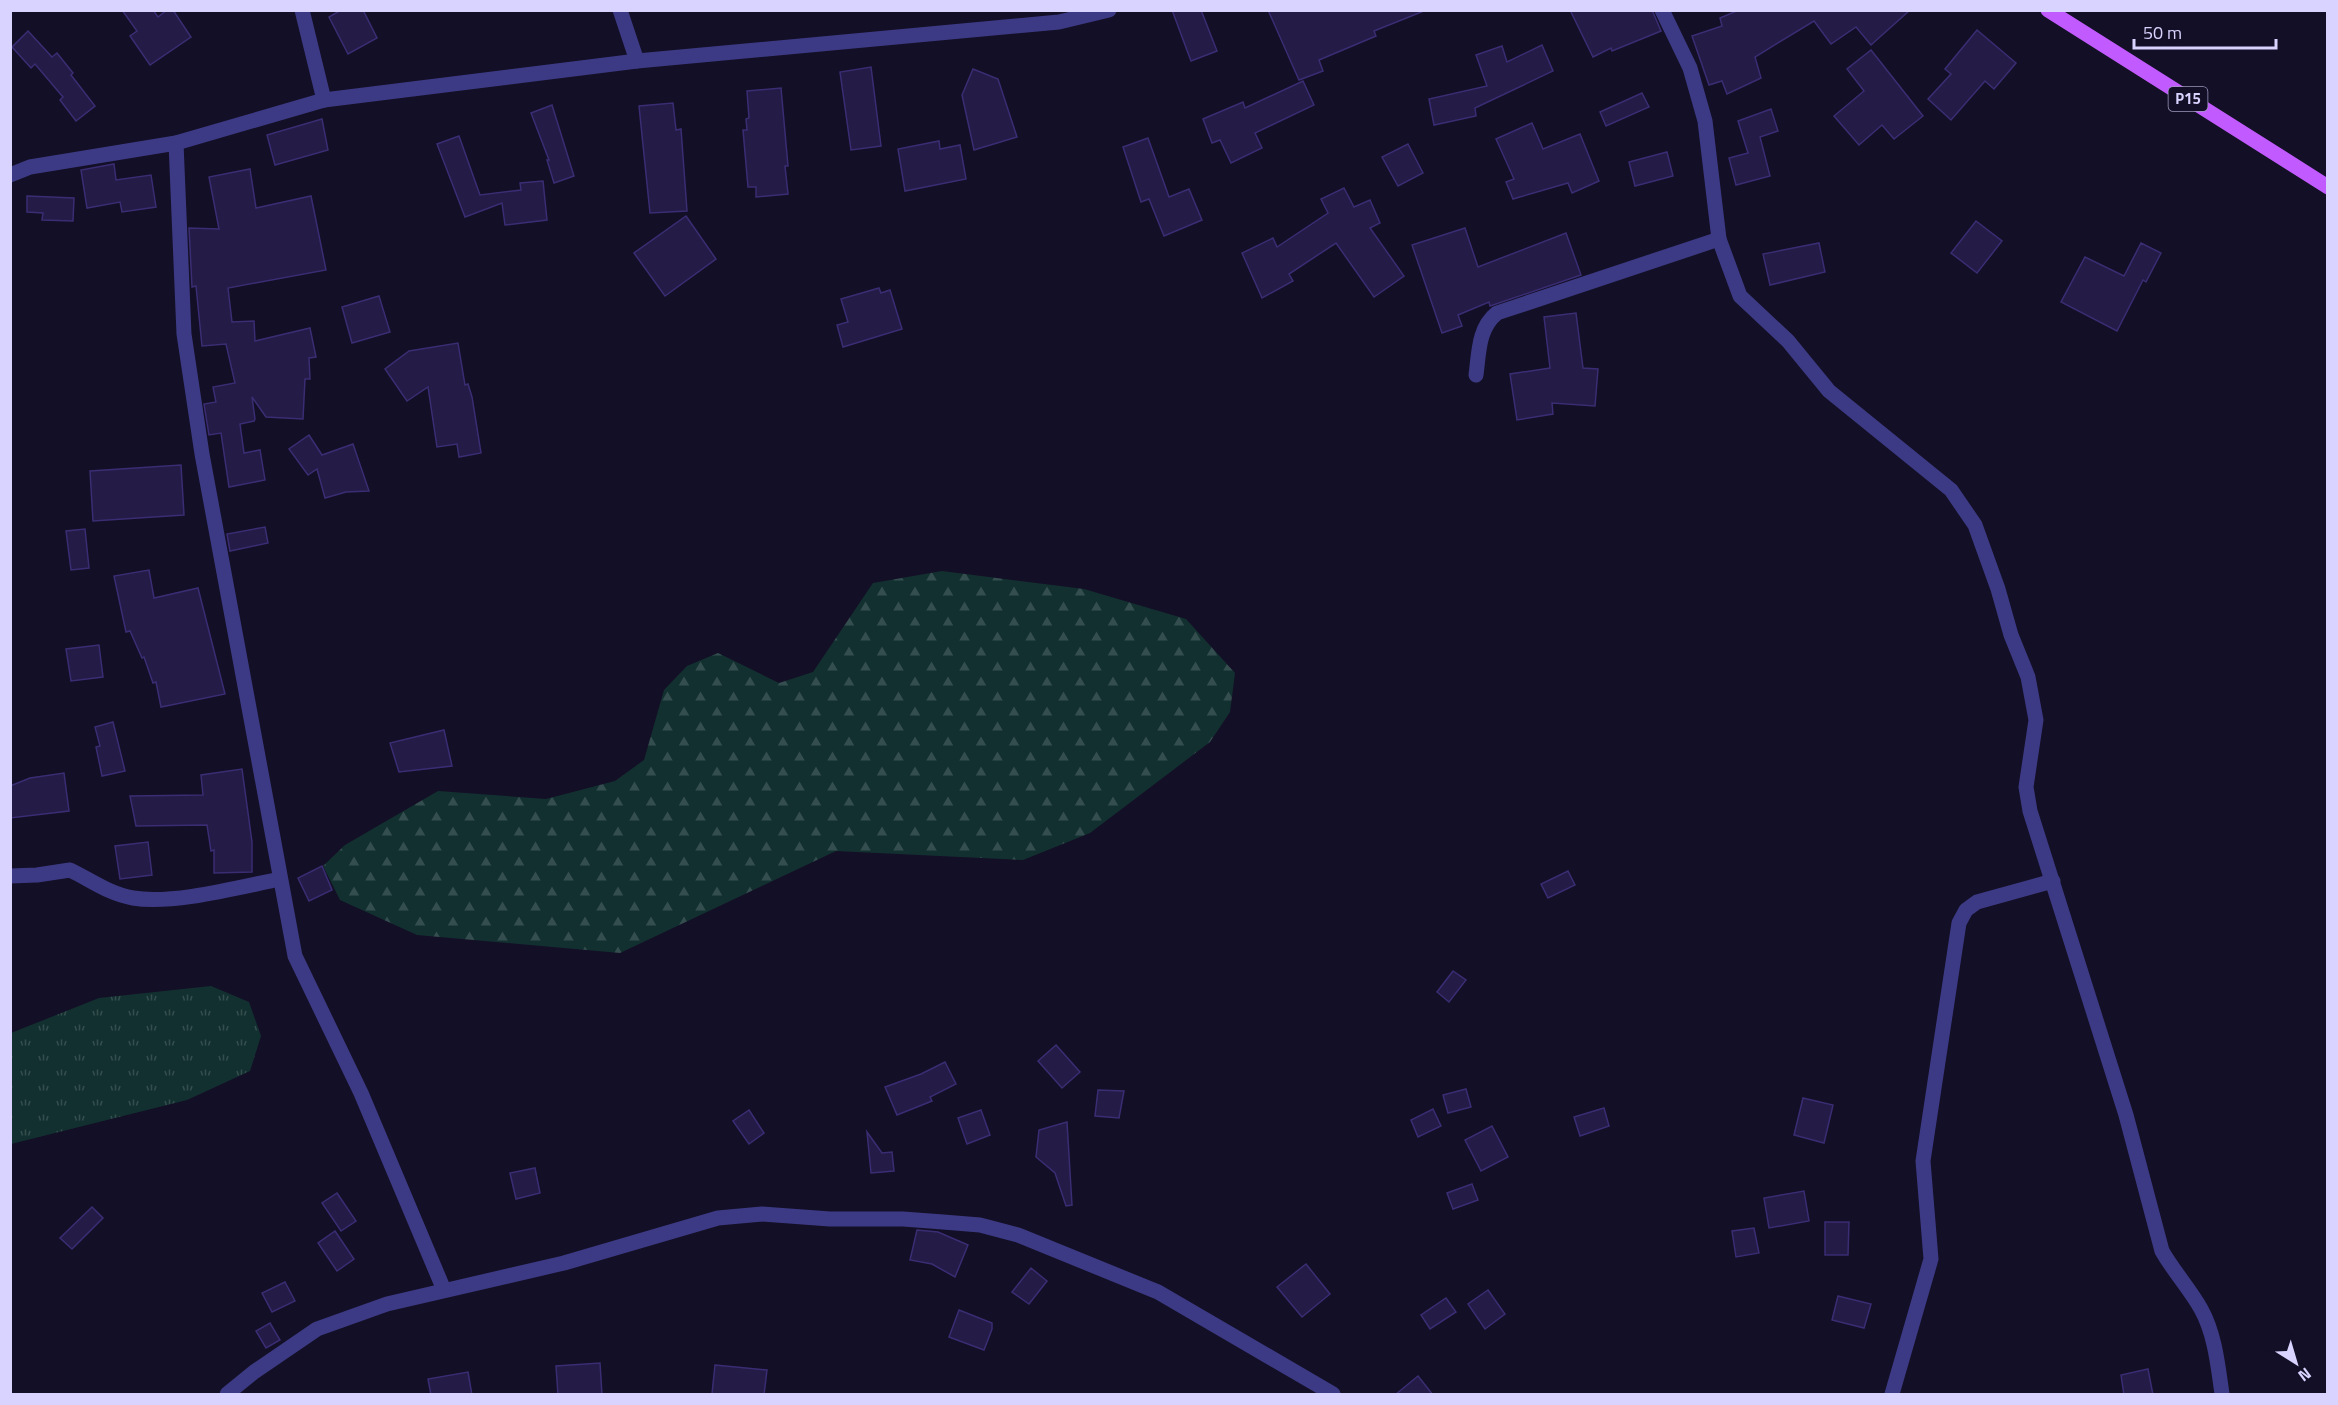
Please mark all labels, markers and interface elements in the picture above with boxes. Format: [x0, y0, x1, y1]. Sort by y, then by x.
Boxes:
scale bar [2134, 12, 2276, 50]
text: 50 m [2143, 19, 2182, 46]
road number: P15 [2168, 87, 2208, 111]
north arrow [2266, 1333, 2326, 1393]
text: N [2293, 1362, 2317, 1388]

